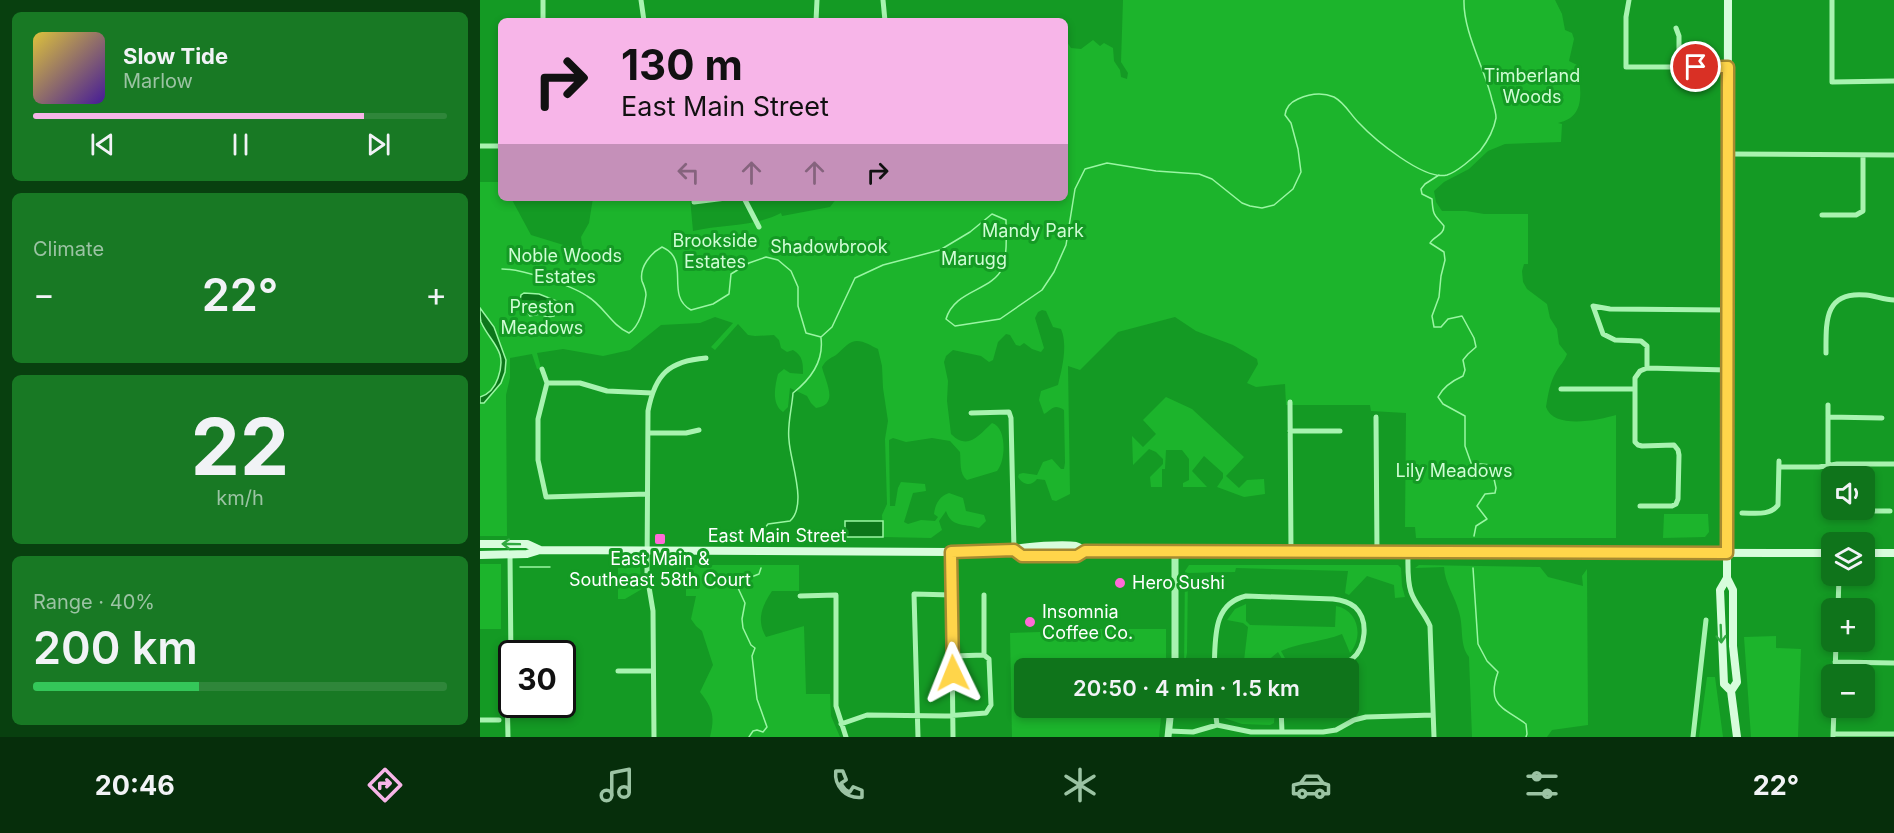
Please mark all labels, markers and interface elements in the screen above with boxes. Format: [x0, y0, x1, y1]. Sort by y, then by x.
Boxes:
text: 130 m [621, 39, 743, 90]
pin [1670, 41, 1721, 92]
icon: right [522, 42, 600, 120]
text: Slow Tide [123, 43, 228, 69]
icon: arrive [1679, 50, 1712, 83]
park label: Timberland Woods [1484, 65, 1580, 107]
text: Marlow [123, 69, 193, 93]
text: East Main Street [621, 90, 829, 123]
icon: previous [86, 128, 119, 161]
icon: pause [224, 128, 257, 161]
icon: next [362, 128, 395, 161]
icon: left [672, 156, 705, 189]
icon: ahead [735, 156, 768, 189]
icon: ahead [798, 156, 831, 189]
icon: right [861, 156, 894, 189]
park label: Mandy Park [982, 220, 1084, 241]
park label: Brookside Estates [672, 230, 758, 272]
park label: Shadowbrook [770, 236, 888, 257]
text: Climate [33, 237, 104, 261]
park label: Noble Woods Estates [508, 245, 622, 287]
park label: Marugg [941, 248, 1007, 269]
text: 22° [202, 267, 278, 322]
text: − [33, 274, 55, 314]
text: + [425, 274, 447, 314]
park label: Preston Meadows [501, 296, 583, 338]
text: 22 [191, 399, 289, 494]
park label: Lily Meadows [1396, 460, 1512, 481]
map controls [1821, 466, 1875, 718]
button: sound [1821, 466, 1875, 520]
text: km/h [216, 486, 264, 510]
street label: East Main Street [708, 525, 846, 546]
marker: East Main & Southeast 58th Court [653, 532, 667, 546]
button: layers [1821, 532, 1875, 586]
one-way arrow [501, 538, 521, 550]
place label: East Main & Southeast 58th Court [569, 548, 751, 590]
place label: Hero Sushi [1132, 572, 1225, 593]
marker: Hero Sushi [1113, 576, 1127, 590]
text: Range · 40% [33, 590, 155, 614]
button: + [1821, 598, 1875, 652]
place label: Insomnia Coffee Co. [1042, 601, 1133, 643]
marker: Insomnia Coffee Co. [1023, 615, 1037, 629]
text: 200 km [33, 620, 198, 675]
one-way arrow [1715, 624, 1727, 644]
speed limit sign: 30 [498, 640, 576, 718]
position arrow [921, 641, 985, 705]
button: − [1821, 664, 1875, 718]
text: 20:50 · 4 min · 1.5 km [1073, 675, 1300, 701]
icon: directions [364, 764, 406, 806]
icon: music [596, 764, 638, 806]
icon: phone [827, 764, 869, 806]
icon: climate [1059, 764, 1101, 806]
icon: car [1290, 764, 1332, 806]
icon: filters [1521, 764, 1563, 806]
text: 20:46 [95, 769, 175, 802]
text: 22° [1753, 769, 1799, 802]

